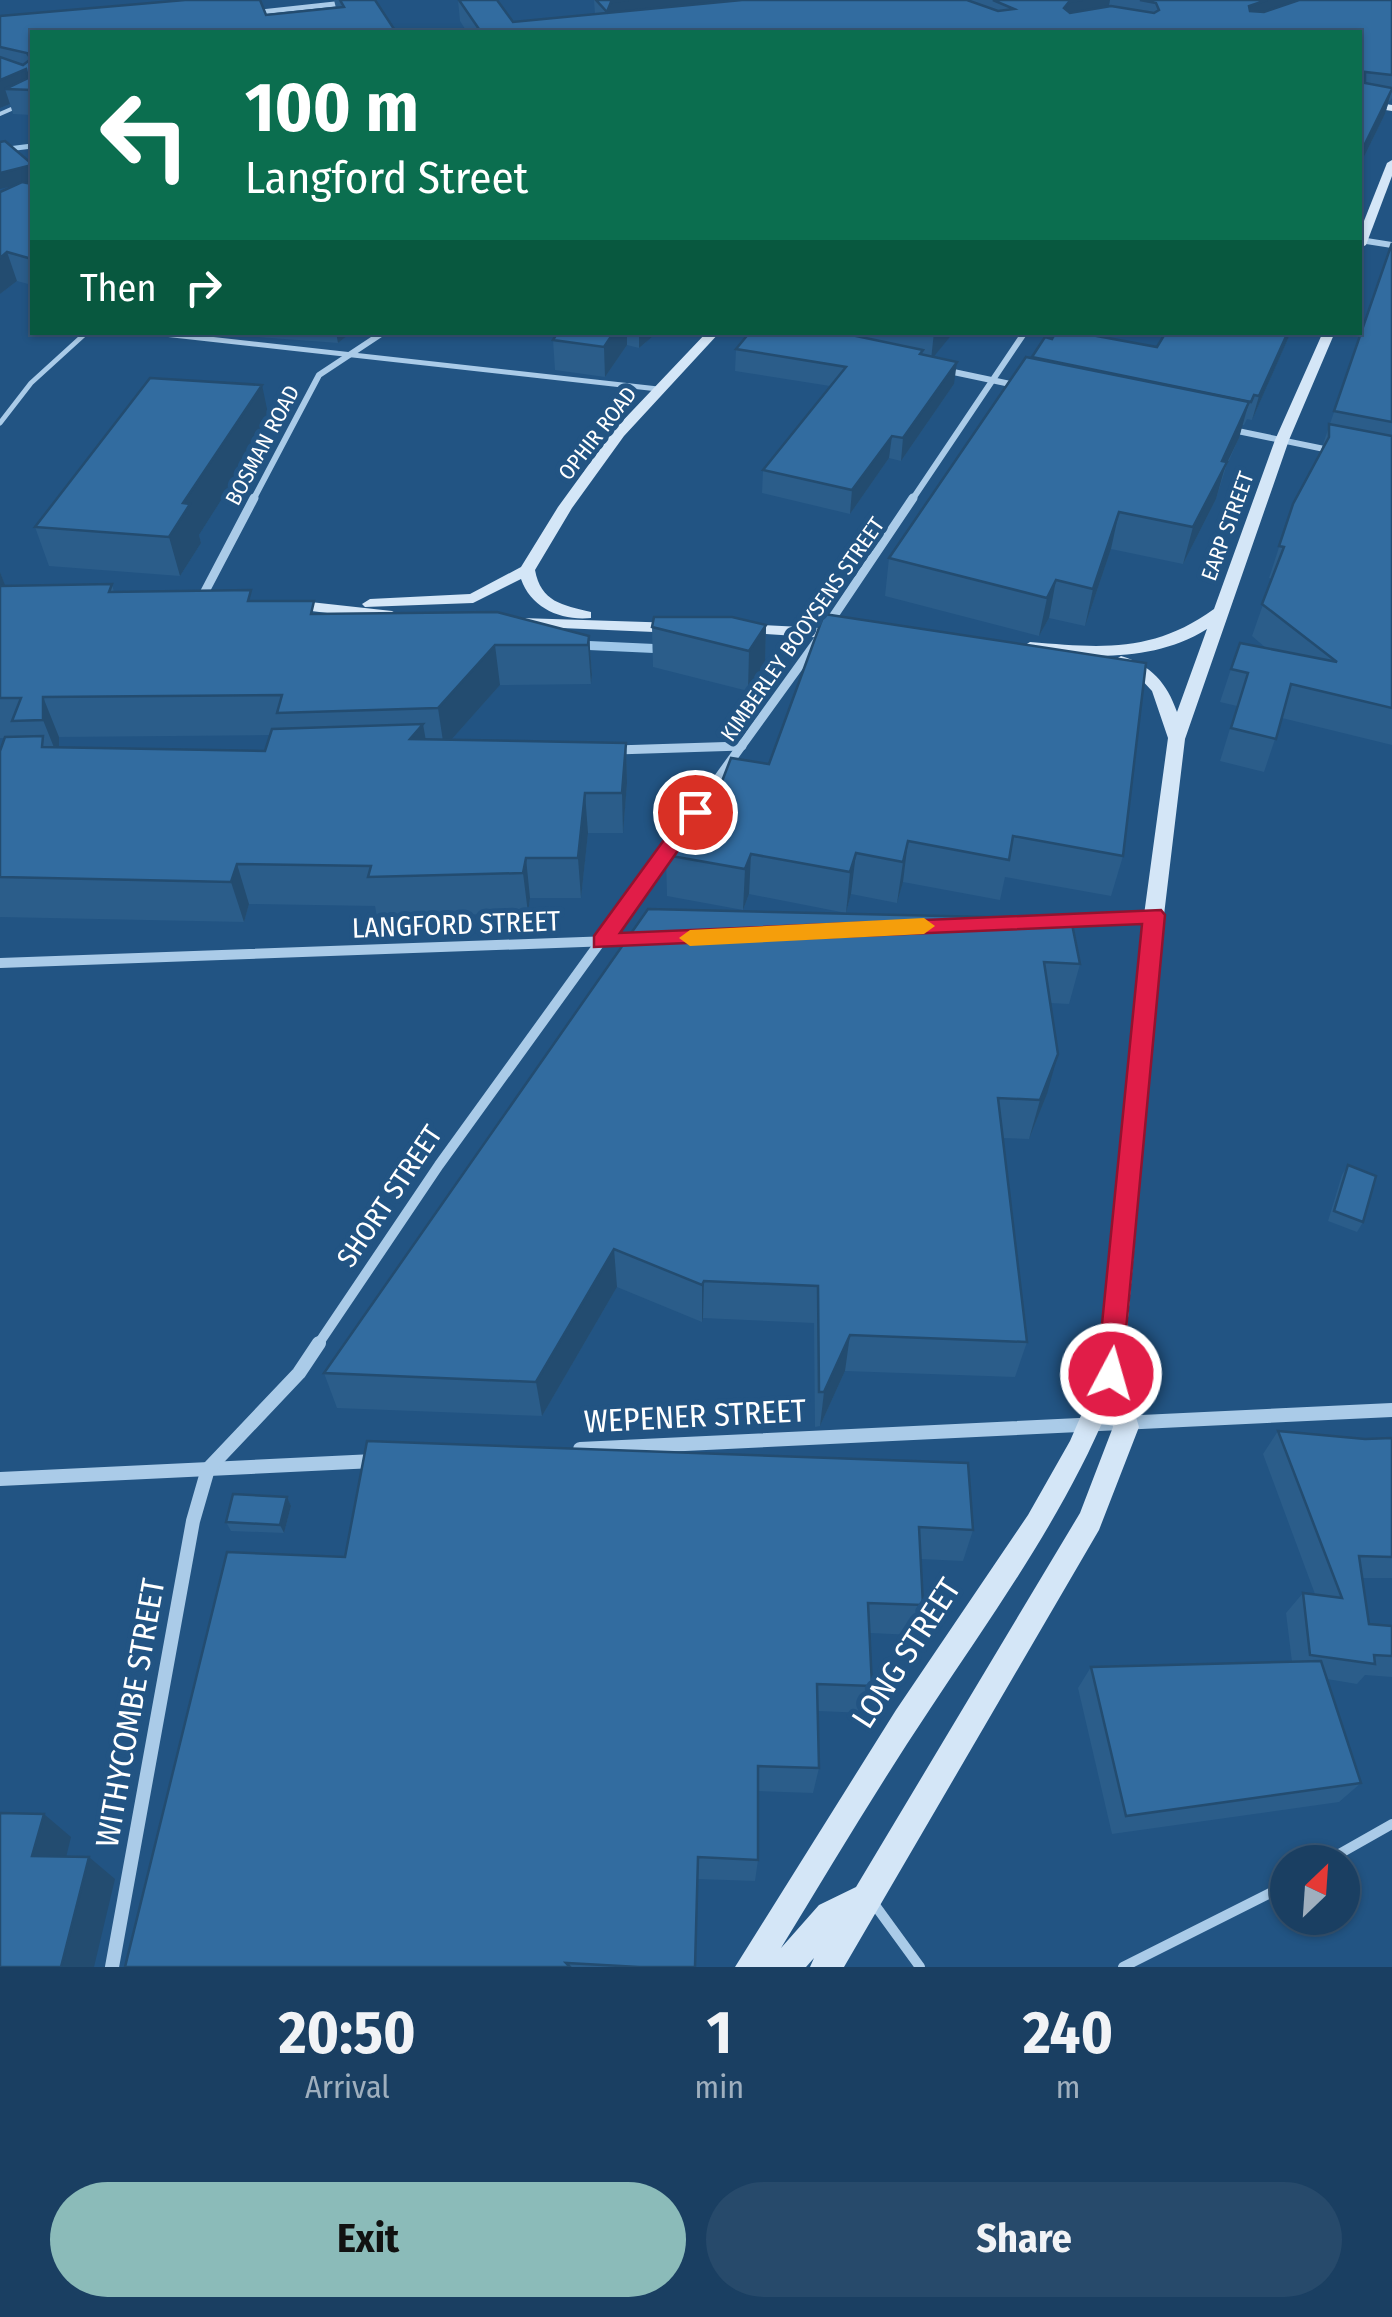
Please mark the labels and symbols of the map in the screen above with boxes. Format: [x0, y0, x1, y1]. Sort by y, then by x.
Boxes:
street label: BOSMAN ROAD [220, 381, 305, 510]
street label: OPHIR ROAD [552, 381, 642, 485]
street label: EARP STREET [1195, 467, 1260, 584]
street label: KIMBERLEY BOOYSENS STREET [715, 511, 891, 746]
pin [653, 770, 738, 855]
street label: LANGFORD STREET [351, 904, 561, 945]
street label: SHORT STREET [330, 1119, 449, 1273]
position arrow [1059, 1322, 1163, 1426]
street label: WEPENER STREET [583, 1391, 807, 1441]
street label: LONG STREET [844, 1571, 968, 1735]
street label: WITHYCOMBE STREET [88, 1576, 172, 1850]
north arrow [1270, 1845, 1360, 1935]

